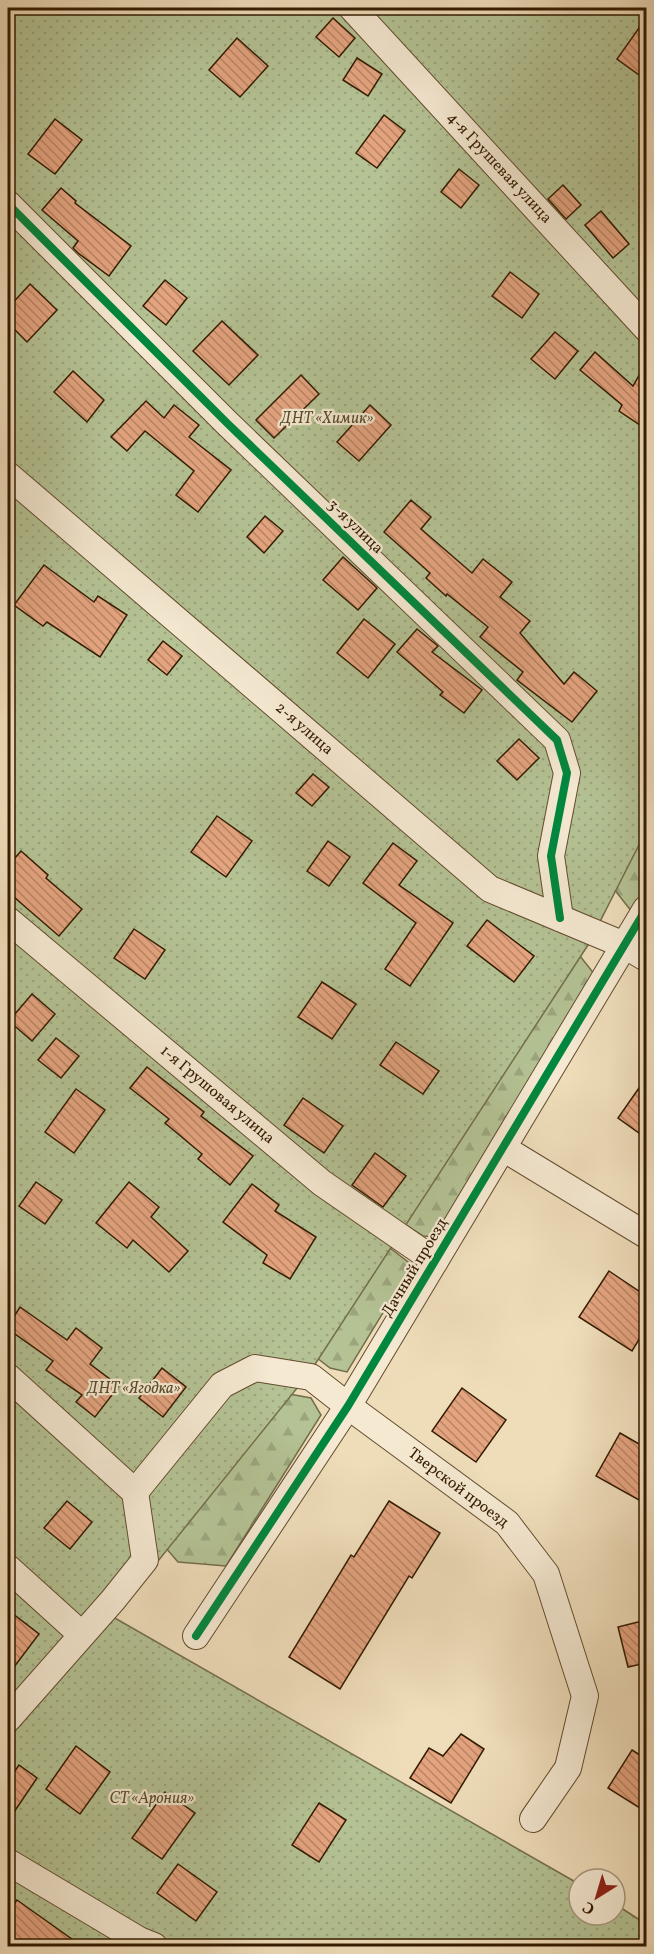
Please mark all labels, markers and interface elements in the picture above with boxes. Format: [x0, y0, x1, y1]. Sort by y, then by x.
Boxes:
street label: 4-я Грушевая улица [441, 107, 557, 229]
park label: ДНТ «Химик» [279, 408, 374, 430]
street label: 3-я улица [322, 495, 388, 559]
street label: 2-я улица [270, 697, 338, 761]
street label: 1-я Грушовая улица [155, 1040, 279, 1150]
street label: Дачный проезд [377, 1214, 453, 1322]
park label: ДНТ «Ягодка» [86, 1378, 181, 1400]
street label: Тверской проезд [403, 1443, 513, 1533]
park label: СТ «Арония» [110, 1788, 194, 1810]
north arrow [567, 1867, 627, 1927]
text: С [578, 1895, 600, 1919]

